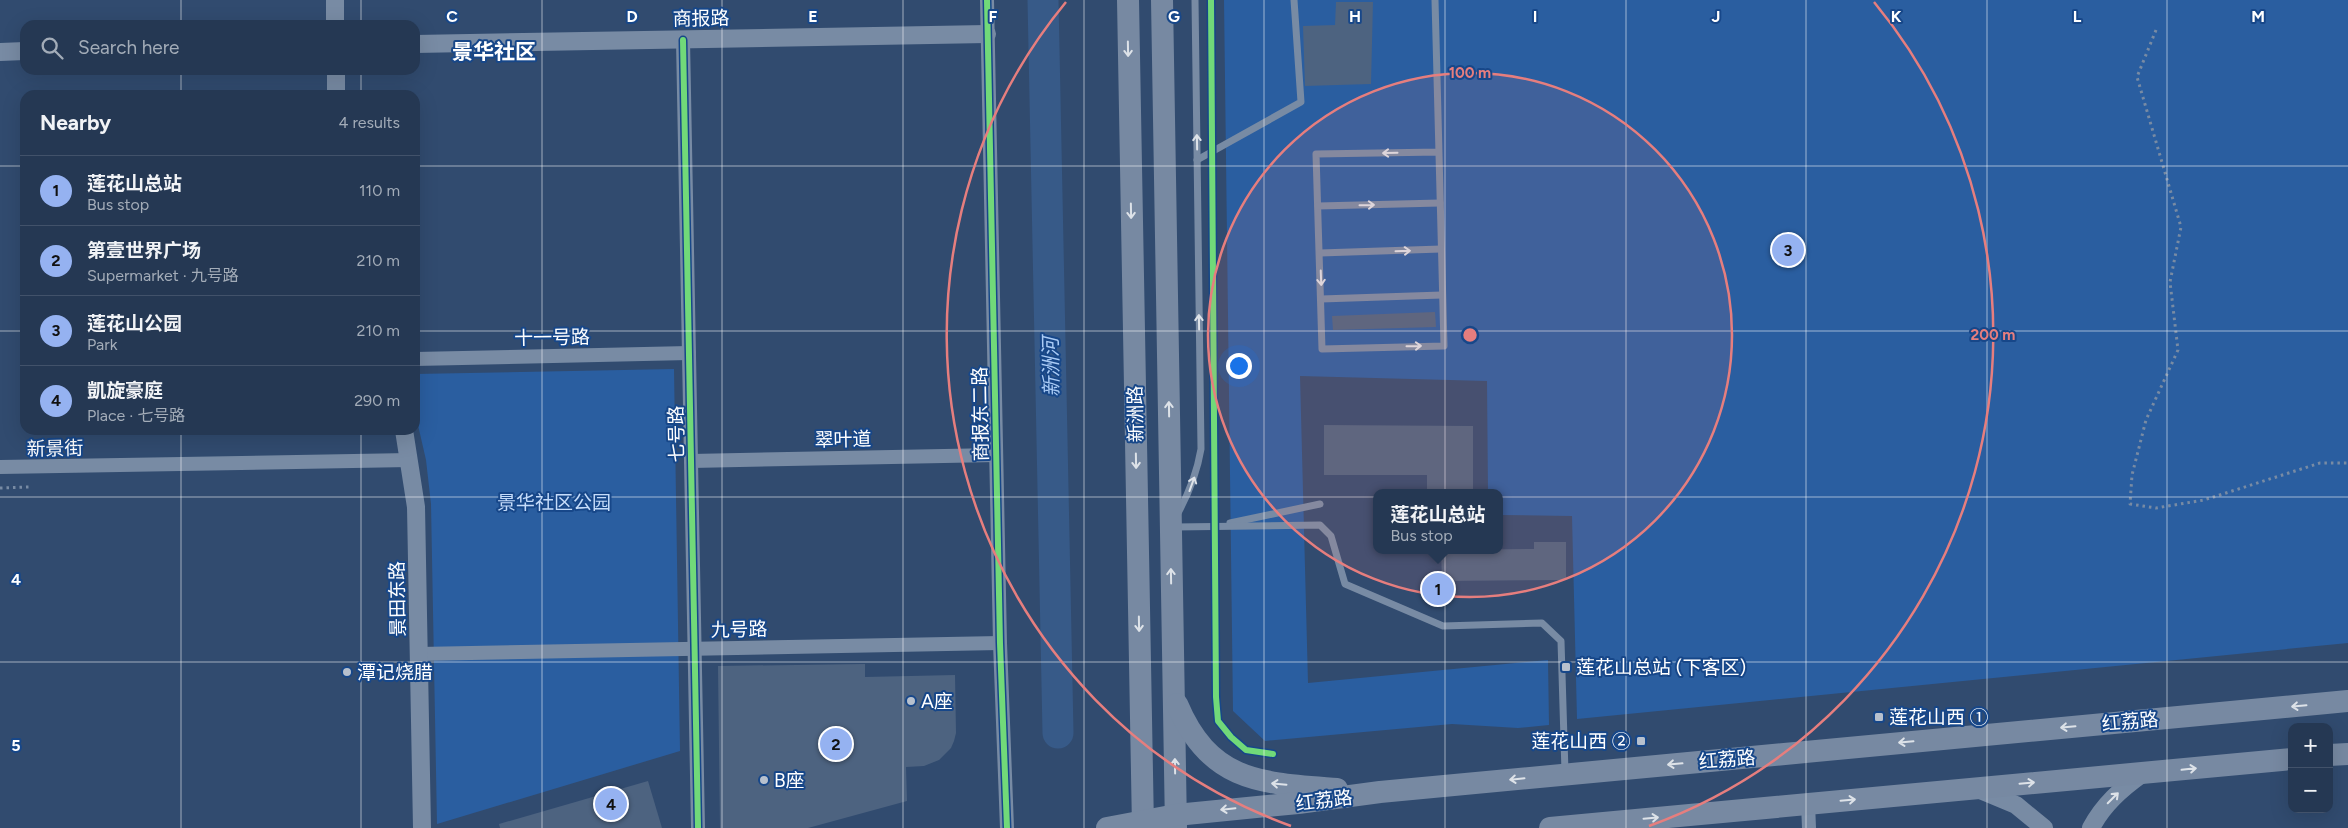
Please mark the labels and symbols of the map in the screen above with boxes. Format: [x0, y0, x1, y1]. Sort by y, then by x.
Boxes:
text: C [446, 7, 458, 26]
text: D [626, 7, 638, 26]
street label: 商报路 [672, 7, 730, 30]
text: E [808, 7, 818, 26]
text: F [989, 7, 998, 26]
text: G [1168, 7, 1180, 26]
text: H [1349, 7, 1361, 26]
text: I [1533, 7, 1537, 26]
text: J [1712, 7, 1720, 26]
text: K [1891, 7, 1902, 26]
text: L [2073, 7, 2082, 26]
text: M [2251, 7, 2265, 26]
district label: 景华社区 [452, 39, 536, 64]
one-way arrow [1124, 40, 1133, 56]
text: 100 m [1449, 64, 1491, 82]
one-way arrow [1192, 135, 1202, 151]
one-way arrow [1382, 148, 1398, 158]
one-way arrow [1359, 200, 1375, 209]
one-way arrow [1126, 202, 1136, 219]
pin: 3 [1772, 231, 1804, 269]
one-way arrow [1395, 246, 1411, 255]
one-way arrow [1316, 270, 1325, 286]
one-way arrow [1194, 315, 1204, 331]
street label: 十一号路 [514, 325, 590, 350]
centre of rings [1461, 326, 1479, 344]
text: 200 m [1971, 326, 2015, 344]
water label: 新洲河 [1038, 333, 1064, 397]
one-way arrow [1406, 342, 1422, 351]
your location [1226, 353, 1252, 379]
street label: 商报东二路 [968, 366, 993, 462]
street label: 新洲路 [1124, 385, 1147, 443]
one-way arrow [1164, 401, 1174, 417]
street label: 七号路 [665, 405, 688, 463]
street label: 翠叶道 [814, 428, 872, 451]
street label: 新景街 [26, 437, 84, 460]
one-way arrow [1131, 452, 1141, 469]
one-way arrow [1188, 477, 1197, 492]
park label: 景华社区公园 [497, 491, 611, 514]
street label: 景田东路 [385, 561, 410, 637]
one-way arrow [1167, 568, 1176, 584]
text: 4 [11, 570, 21, 589]
pin: 1 [1422, 570, 1454, 608]
one-way arrow [1134, 615, 1144, 631]
street label: 九号路 [710, 618, 768, 641]
place label: 莲花山总站 (下客区) [1576, 656, 1746, 679]
place label: 潭记烧腊 [357, 661, 433, 684]
marker: 莲花山总站 (下客区) [1560, 661, 1572, 673]
marker: 潭记烧腊 [341, 666, 353, 678]
place label: A座 [921, 690, 953, 713]
marker: A座 [905, 695, 917, 707]
one-way arrow [2292, 701, 2308, 710]
place label: 莲花山西 ① [1889, 706, 1989, 729]
street label: 红荔路 [2101, 708, 2159, 735]
marker: 莲花山西 ① [1873, 711, 1885, 723]
one-way arrow [2060, 722, 2076, 732]
pin: 2 [820, 725, 852, 763]
place label: 莲花山西 ② [1531, 730, 1631, 753]
marker: 莲花山西 ② [1635, 735, 1647, 747]
text: 5 [11, 736, 21, 755]
one-way arrow [1898, 737, 1914, 747]
street label: 红荔路 [1698, 746, 1756, 773]
one-way arrow [1170, 759, 1179, 775]
one-way arrow [1667, 759, 1683, 768]
one-way arrow [2181, 764, 2197, 774]
place label: B座 [774, 769, 805, 792]
marker: B座 [758, 774, 770, 786]
one-way arrow [1509, 774, 1525, 784]
one-way arrow [1272, 779, 1288, 789]
one-way arrow [2019, 779, 2035, 788]
pin: 4 [595, 785, 627, 823]
street label: 红荔路 [1294, 786, 1354, 815]
one-way arrow [2107, 792, 2119, 804]
one-way arrow [1839, 795, 1855, 805]
one-way arrow [1220, 804, 1236, 814]
one-way arrow [1643, 814, 1659, 823]

